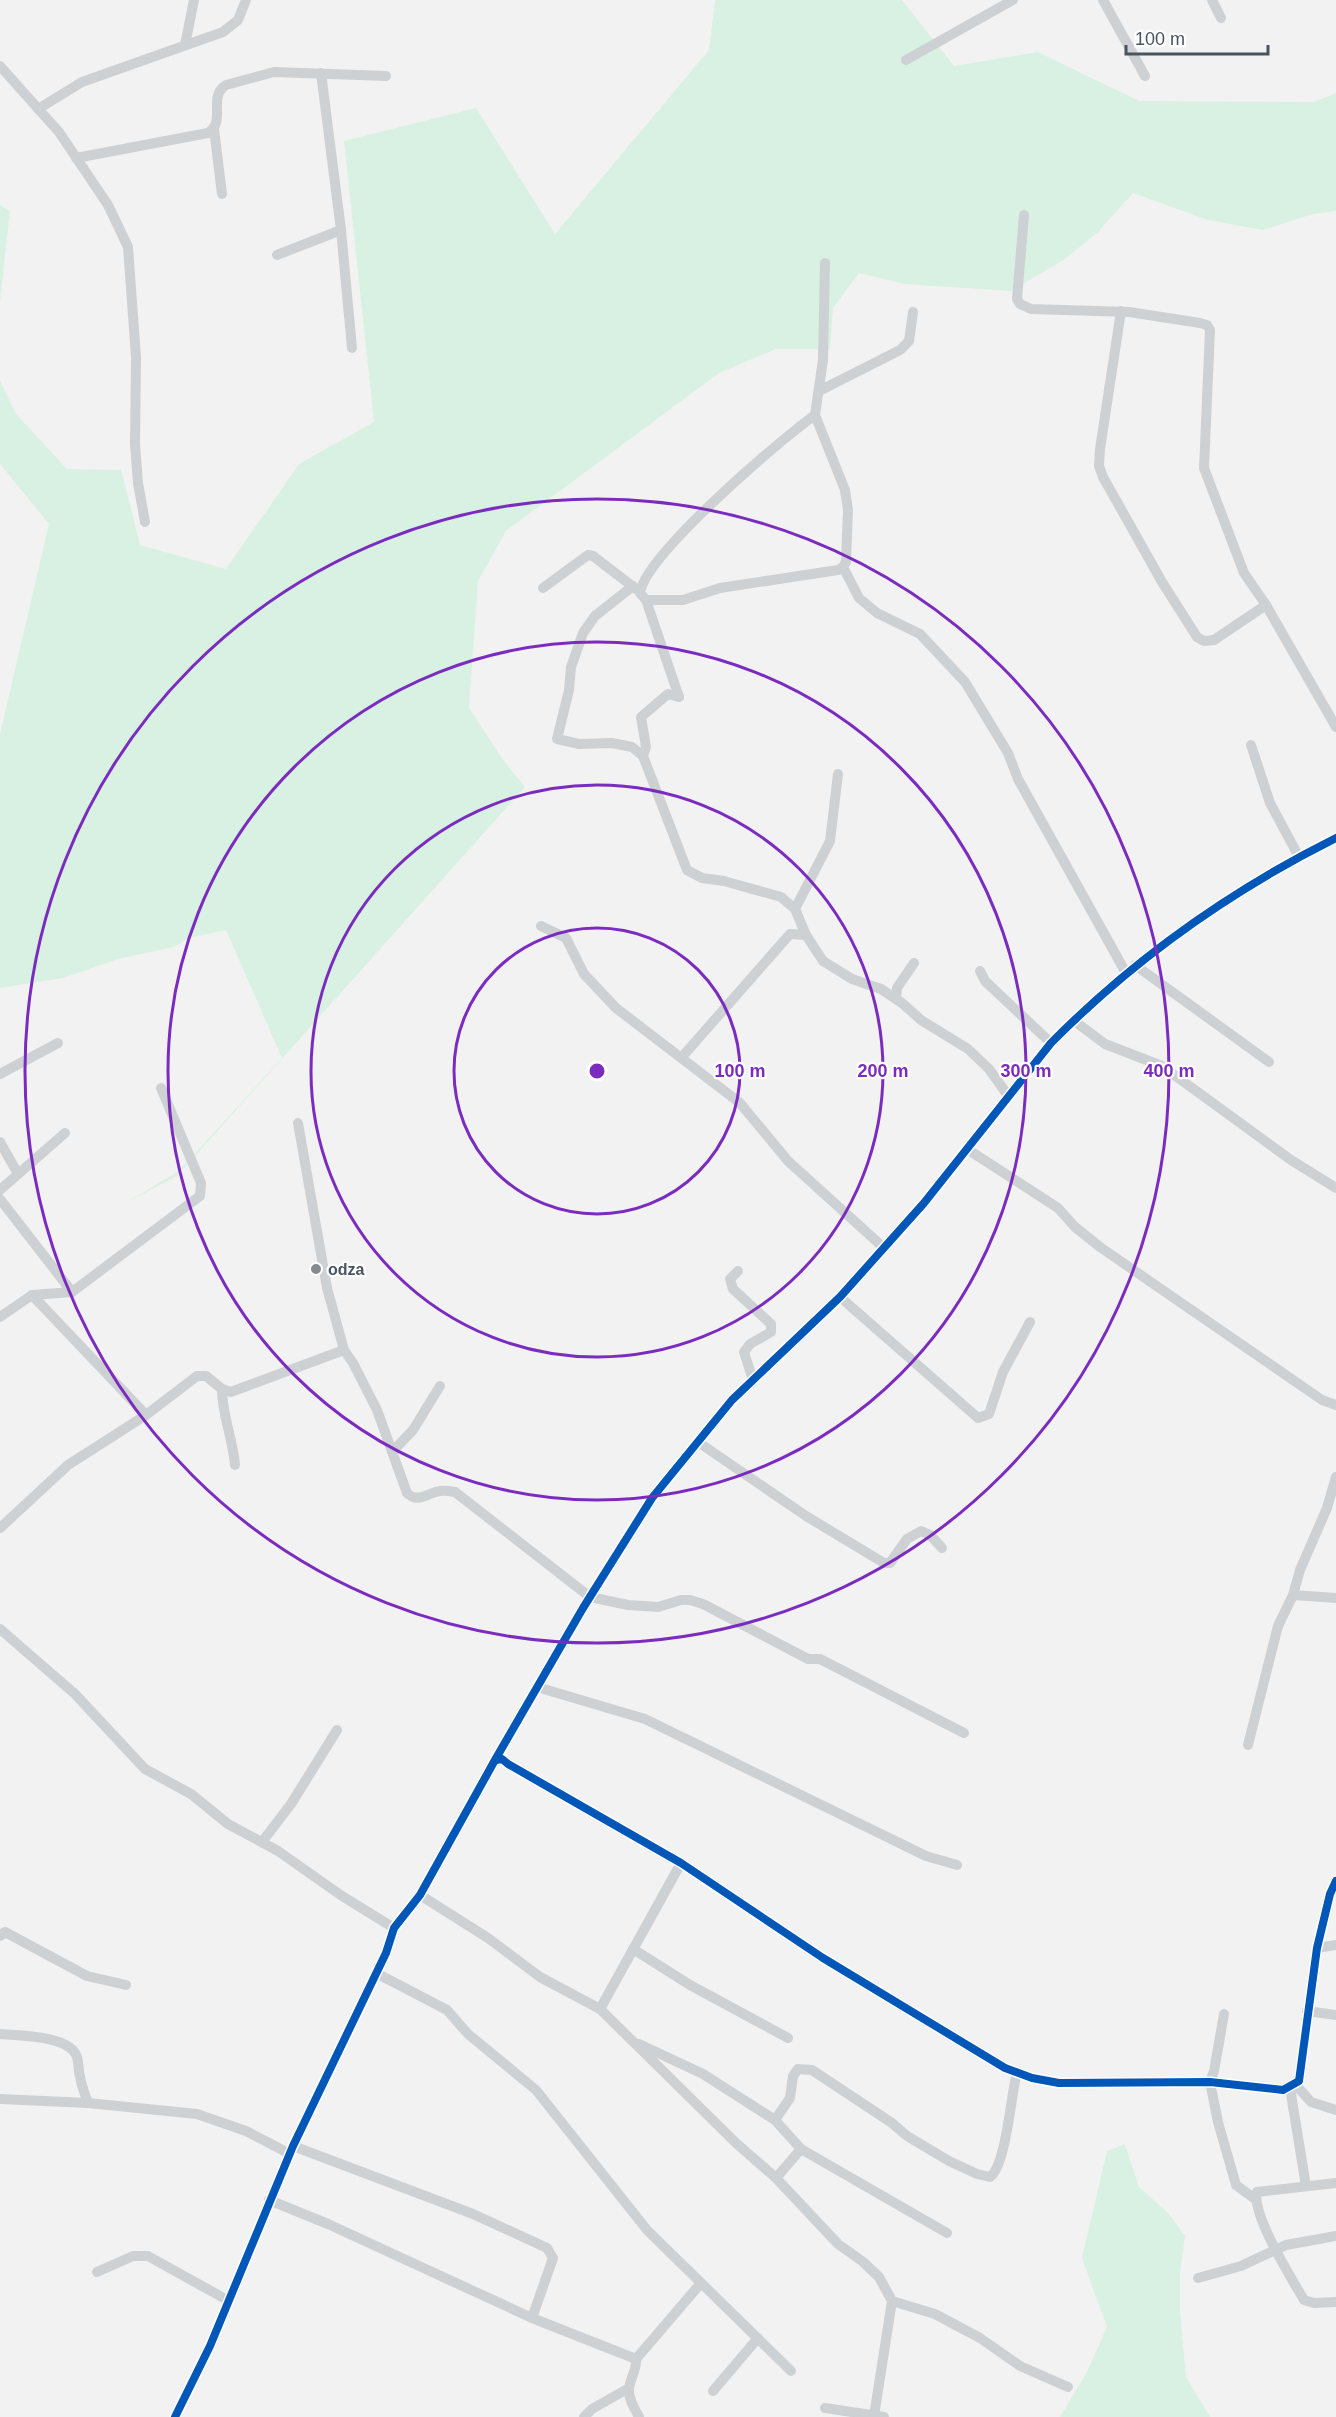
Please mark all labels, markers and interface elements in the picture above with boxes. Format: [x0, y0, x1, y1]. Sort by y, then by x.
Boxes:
scale bar [1126, 18, 1268, 56]
text: 100 m [1135, 29, 1185, 49]
centre of rings [587, 1061, 607, 1081]
text: 100 m [714, 1061, 766, 1081]
text: 200 m [857, 1061, 909, 1081]
text: 300 m [1000, 1061, 1052, 1081]
text: 400 m [1143, 1061, 1195, 1081]
place label: odza [328, 1261, 365, 1278]
marker: odza [309, 1262, 323, 1276]

